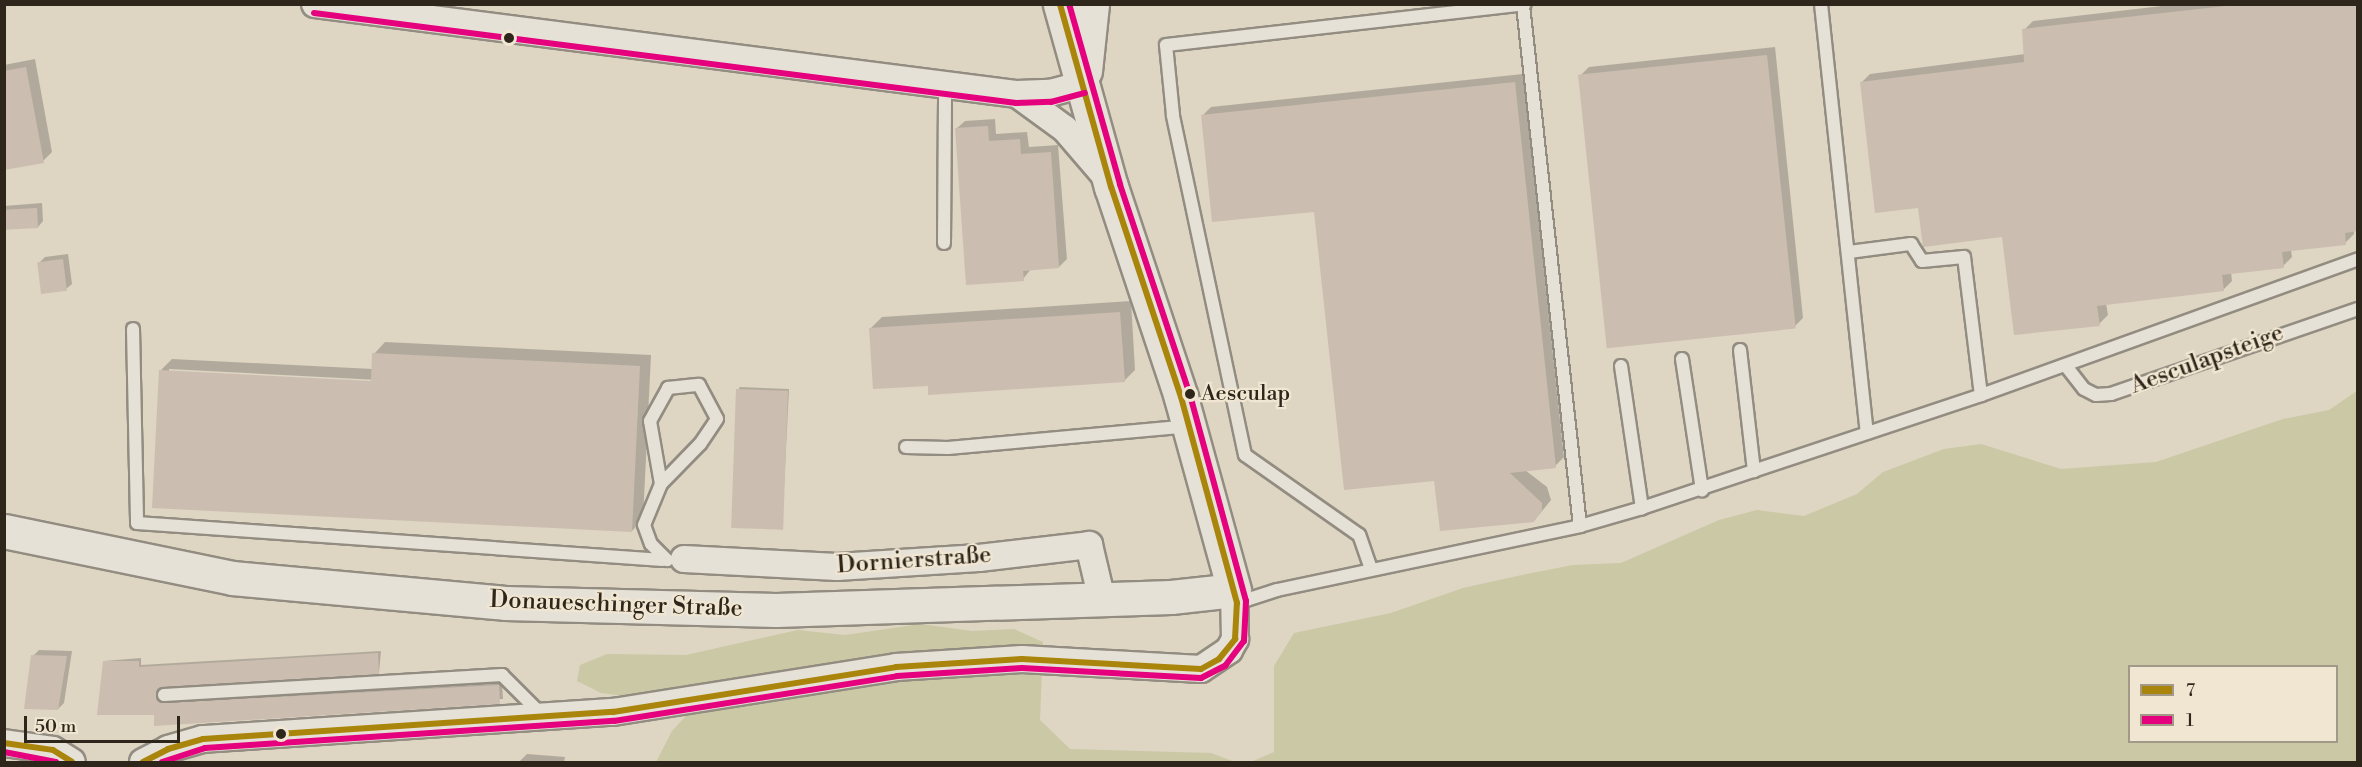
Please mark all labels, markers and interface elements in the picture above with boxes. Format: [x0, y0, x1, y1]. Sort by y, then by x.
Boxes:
unlabelled marker [503, 32, 515, 44]
street label: Aesculapsteige [2127, 319, 2287, 401]
place label: Aesculap [1201, 381, 1290, 407]
marker: Aesculap [1184, 388, 1196, 400]
street label: Dornierstraße [836, 541, 992, 581]
street label: Donaueschinger Straße [489, 586, 743, 624]
legend [2128, 665, 2338, 743]
text: 7 [2186, 679, 2195, 702]
scale bar [27, 704, 183, 742]
text: 1 [2186, 709, 2194, 732]
text: 50 m [35, 715, 76, 738]
unlabelled marker [275, 728, 287, 740]

